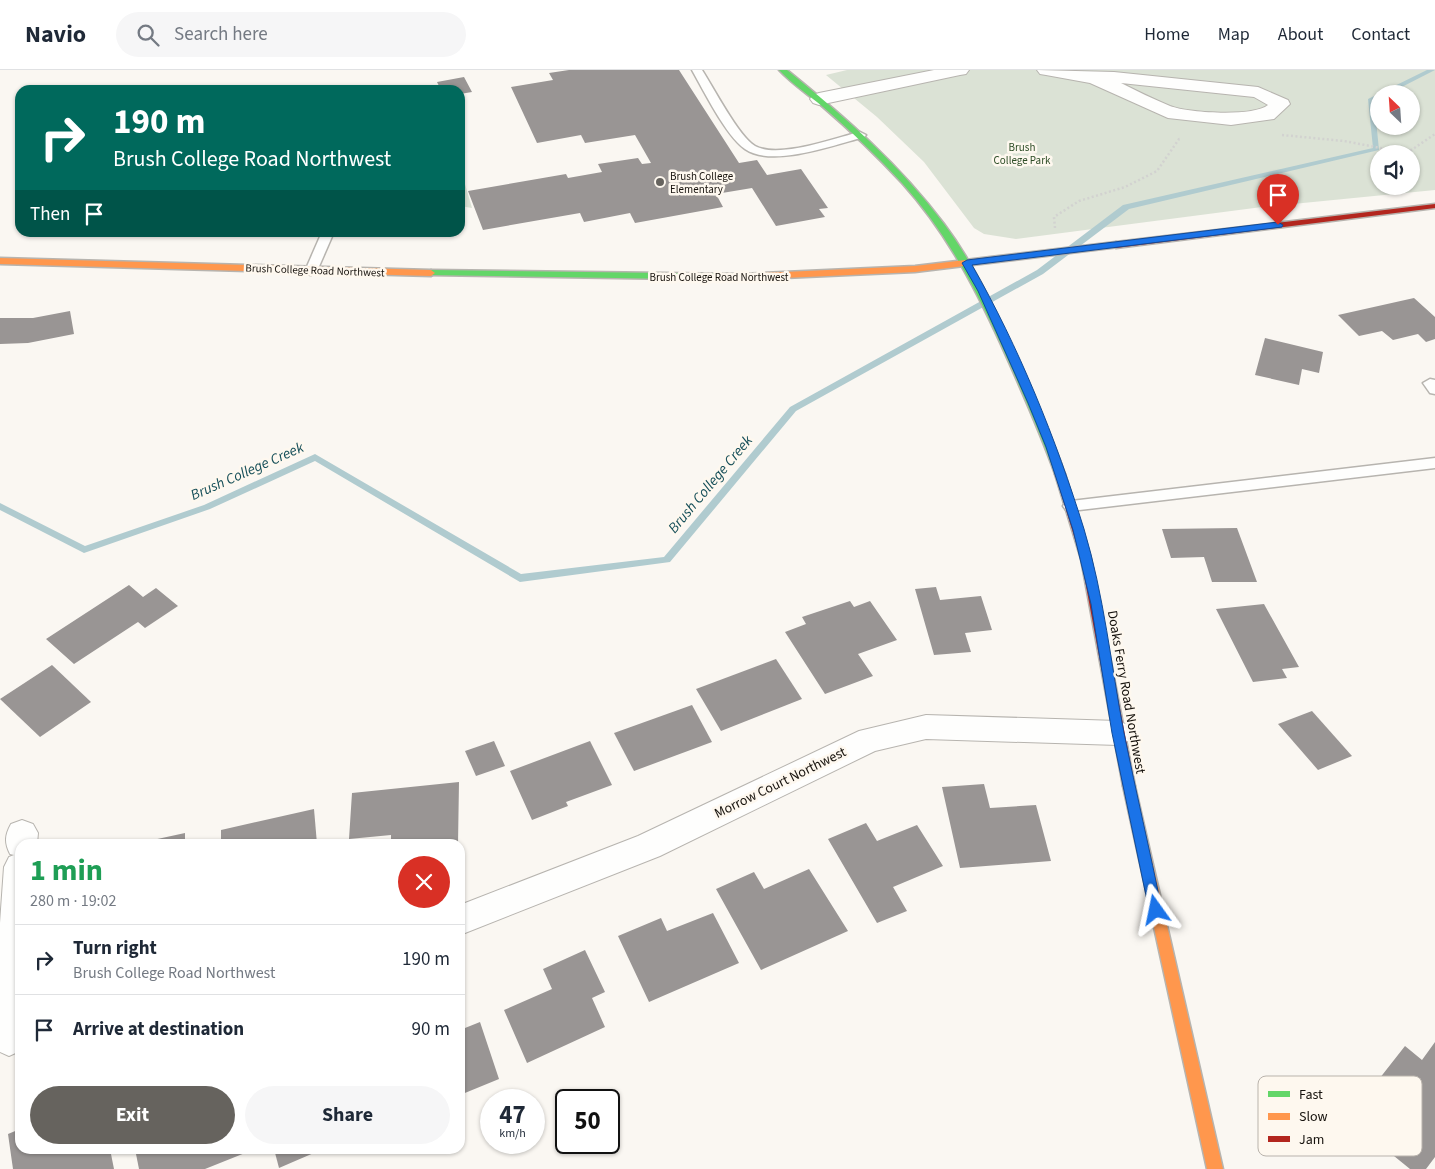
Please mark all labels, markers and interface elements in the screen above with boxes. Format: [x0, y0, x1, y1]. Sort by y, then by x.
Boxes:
search box [116, 12, 466, 57]
text: Navio [25, 17, 86, 52]
icon: search [134, 21, 162, 49]
text: Search here [174, 21, 268, 48]
text: Home [1144, 22, 1190, 47]
text: Map [1218, 22, 1250, 47]
text: About [1278, 22, 1323, 47]
text: Contact [1351, 22, 1410, 47]
north arrow [1370, 85, 1420, 135]
map controls [1370, 85, 1420, 195]
text: 190 m [113, 97, 205, 147]
icon: right [30, 105, 95, 170]
park label: Brush College Park [994, 140, 1051, 168]
text: Brush College Road Northwest [113, 143, 391, 175]
button: sound [1370, 145, 1420, 195]
place label: Brush College Elementary [670, 169, 734, 197]
pin [1257, 174, 1299, 225]
marker: Brush College Elementary [654, 176, 666, 188]
icon: arrive [1264, 181, 1292, 209]
icon: arrive [80, 200, 108, 228]
text: Then [30, 201, 70, 228]
street label: Brush College Road Northwest [245, 261, 385, 280]
street label: Brush College Road Northwest [649, 270, 789, 285]
water label: Brush College Creek [663, 430, 758, 538]
water label: Brush College Creek [187, 437, 308, 506]
street label: Doaks Ferry Road Northwest [1102, 609, 1150, 776]
street label: Morrow Court Northwest [711, 742, 850, 824]
text: 1 min [30, 849, 103, 892]
button: close [398, 856, 450, 908]
position arrow [1129, 883, 1181, 935]
text: 280 m · 19:02 [30, 890, 117, 912]
text: Turn right [73, 935, 157, 962]
icon: right [30, 946, 58, 974]
text: 190 m [402, 946, 450, 973]
text: Brush College Road Northwest [73, 962, 275, 984]
icon: arrive [30, 1016, 58, 1044]
text: Arrive at destination [73, 1016, 244, 1043]
text: 90 m [412, 1016, 450, 1043]
legend [1258, 1076, 1422, 1156]
text: Fast [1299, 1085, 1323, 1105]
button: Exit [30, 1086, 235, 1144]
button: Share [245, 1086, 450, 1144]
speed limit sign: 50 [555, 1089, 620, 1154]
text: 47 [499, 1097, 526, 1133]
text: Slow [1299, 1107, 1328, 1127]
text: km/h [499, 1125, 526, 1142]
text: Jam [1299, 1130, 1324, 1150]

